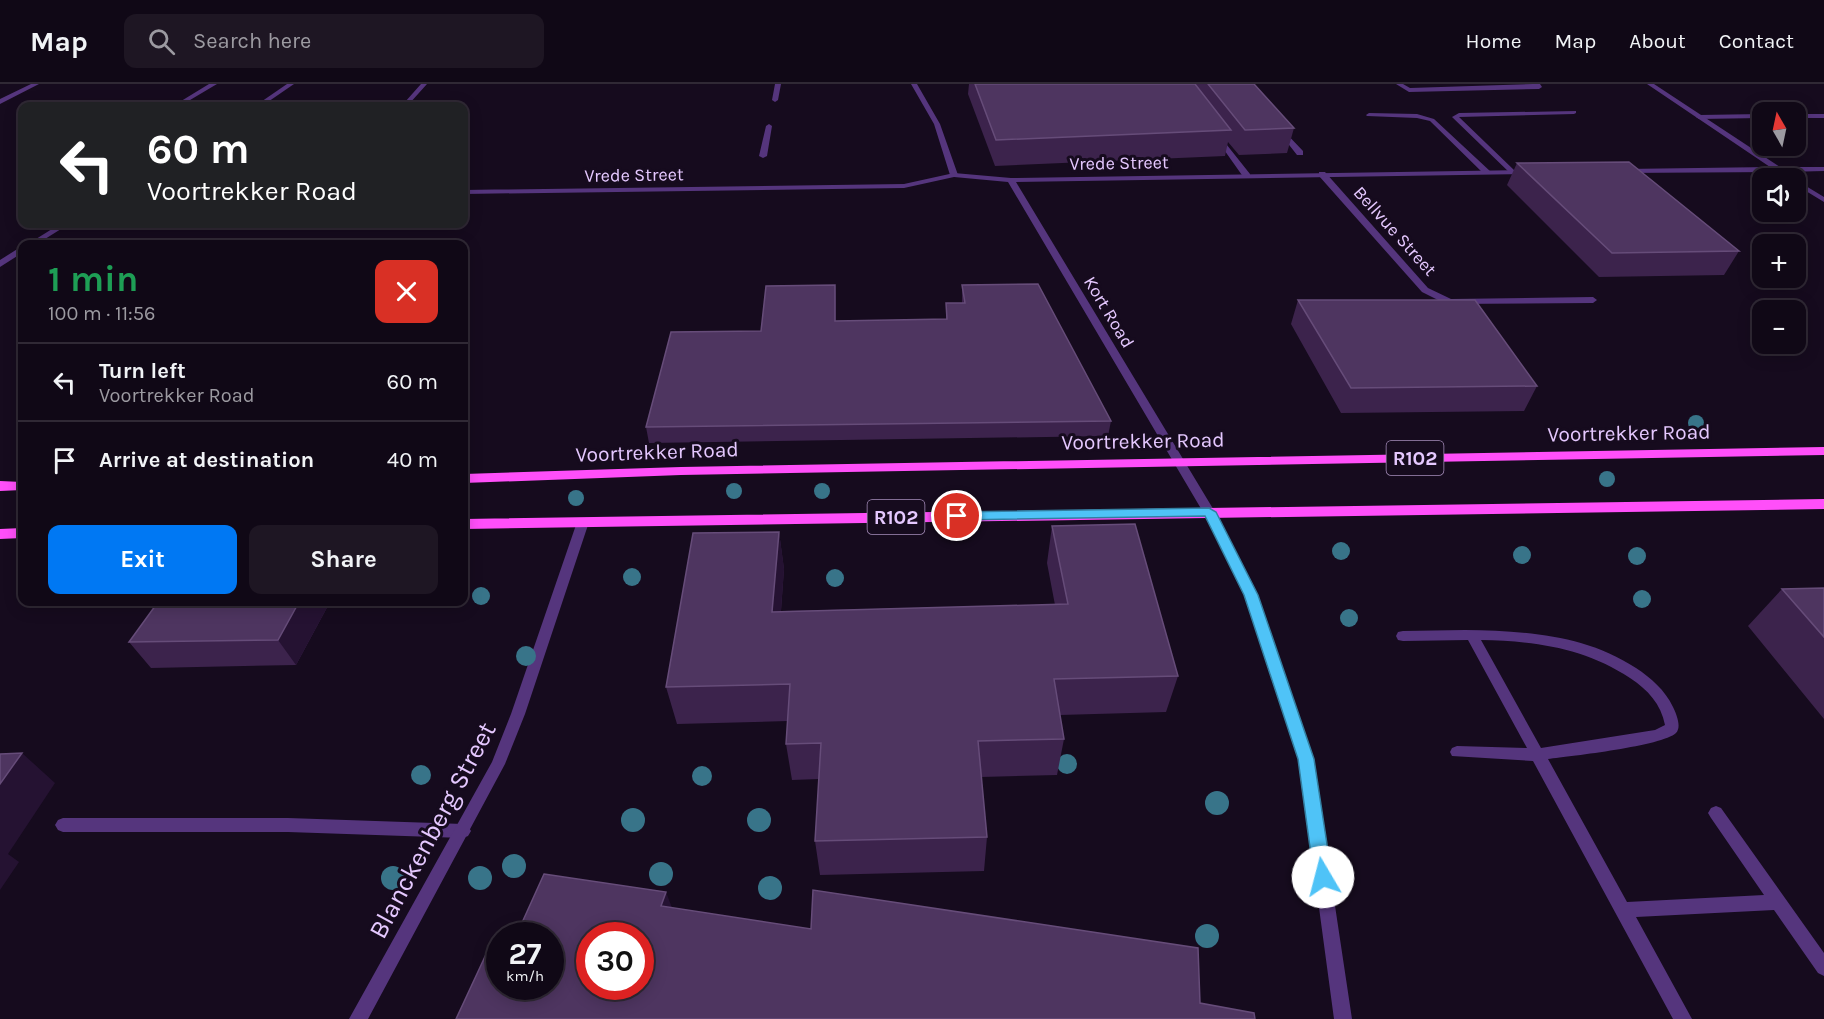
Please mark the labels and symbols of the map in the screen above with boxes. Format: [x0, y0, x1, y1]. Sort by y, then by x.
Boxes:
north arrow [1752, 102, 1806, 156]
street label: Vrede Street [1069, 151, 1169, 175]
street label: Vrede Street [584, 163, 684, 187]
street label: Bellvue Street [1349, 182, 1441, 281]
street label: Kort Road [1079, 272, 1139, 352]
street label: Voortrekker Road [1547, 420, 1711, 446]
street label: Voortrekker Road [1061, 428, 1225, 454]
street label: Voortrekker Road [575, 437, 739, 467]
road number: R102 [1386, 441, 1444, 475]
pin [931, 490, 982, 541]
road number: R102 [868, 500, 924, 534]
street label: Blanckenberg Street [362, 717, 503, 944]
position arrow [1291, 845, 1355, 909]
speed limit sign: 30 [576, 922, 654, 1000]

